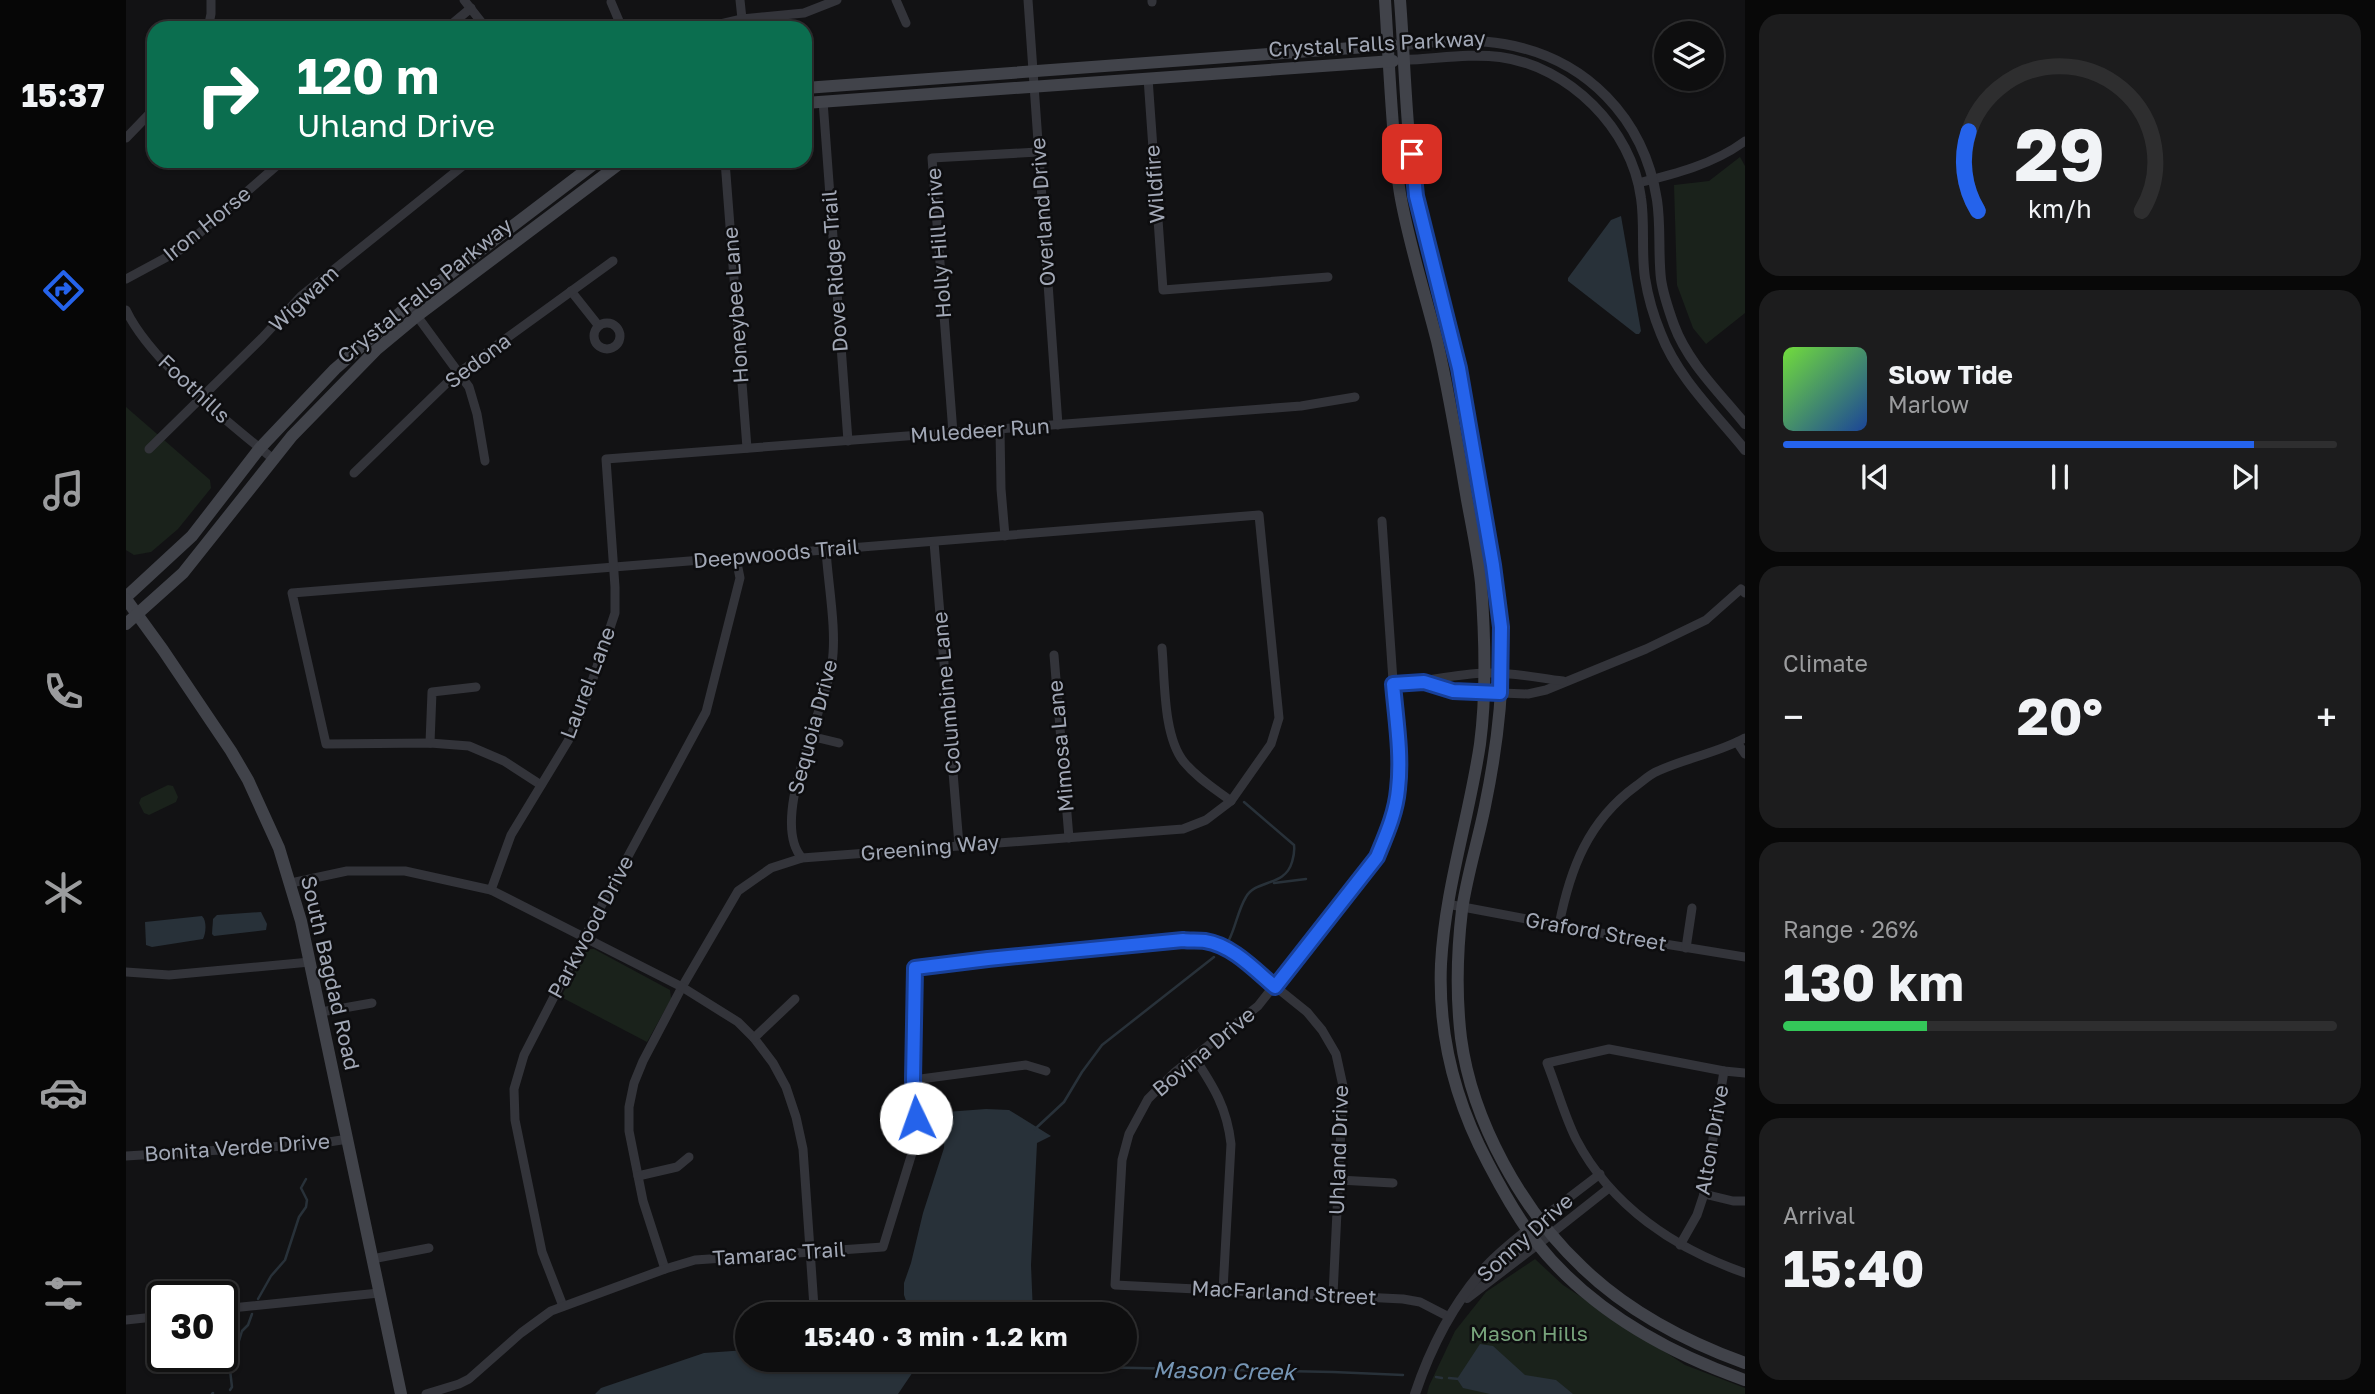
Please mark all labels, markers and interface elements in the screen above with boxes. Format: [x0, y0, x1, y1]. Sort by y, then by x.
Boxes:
map controls [1654, 21, 1724, 91]
button: layers [1654, 21, 1724, 91]
street label: Crystal Falls Parkway [1268, 24, 1486, 62]
text: 120 m [297, 46, 439, 105]
icon: right [182, 49, 273, 140]
text: 15:37 [21, 76, 105, 114]
text: Uhland Drive [297, 106, 495, 144]
text: 29 [2015, 110, 2105, 197]
pin [1382, 124, 1442, 184]
icon: arrive [1393, 135, 1431, 173]
street label: Overland Drive [1024, 137, 1060, 287]
street label: Wildfire [1138, 144, 1170, 224]
street label: Holly Hill Drive [920, 167, 956, 319]
street label: Iron Horse [157, 180, 256, 266]
street label: Dove Ridge Trail [815, 189, 853, 353]
text: km/h [2028, 193, 2092, 224]
street label: Crystal Falls Parkway [332, 212, 517, 369]
street label: Honeybee Lane [717, 226, 753, 384]
street label: Wigwam [263, 260, 344, 337]
icon: directions [39, 266, 88, 315]
street label: Sedona [439, 327, 516, 393]
street label: Foothills [153, 348, 236, 428]
text: Slow Tide [1888, 359, 2013, 390]
text: Marlow [1888, 390, 1969, 418]
street label: Muledeer Run [909, 412, 1050, 448]
icon: previous [1856, 458, 1894, 496]
icon: pause [2041, 458, 2079, 496]
icon: next [2226, 458, 2264, 496]
icon: music [39, 466, 88, 515]
street label: Deepwoods Trail [692, 533, 860, 573]
street label: Columbine Lane [926, 611, 966, 775]
street label: Laurel Lane [554, 623, 620, 742]
text: Climate [1783, 649, 1868, 677]
street label: Sequoia Drive [782, 656, 843, 797]
icon: phone [39, 667, 88, 716]
street label: Mimosa Lane [1041, 679, 1079, 813]
text: 20° [2017, 684, 2103, 746]
text: − [1783, 694, 1804, 739]
text: + [2316, 694, 2337, 739]
street label: Greening Way [859, 828, 1001, 866]
street label: Parkwood Drive [542, 851, 639, 1002]
icon: climate [39, 868, 88, 917]
street label: South Bagdad Road [296, 873, 366, 1072]
street label: Graford Street [1523, 906, 1669, 956]
text: Range · 26% [1783, 915, 1918, 943]
text: 130 km [1783, 950, 1964, 1012]
street label: Bovina Drive [1147, 1001, 1260, 1102]
icon: car [39, 1068, 88, 1117]
position arrow [879, 1081, 953, 1155]
street label: Alton Drive [1689, 1083, 1733, 1197]
street label: Uhland Drive [1323, 1085, 1353, 1215]
street label: Bonita Verde Drive [143, 1128, 331, 1166]
street label: Sonny Drive [1471, 1187, 1578, 1287]
text: Arrival [1783, 1201, 1855, 1229]
street label: Tamarac Trail [712, 1235, 846, 1271]
text: 15:40 [1783, 1236, 1924, 1298]
icon: filters [39, 1269, 88, 1318]
street label: MacFarland Street [1191, 1274, 1377, 1310]
speed limit sign: 30 [147, 1281, 238, 1372]
park label: Mason Hills [1470, 1320, 1588, 1346]
text: 15:40 · 3 min · 1.2 km [804, 1321, 1068, 1352]
water label: Mason Creek [1152, 1355, 1298, 1385]

